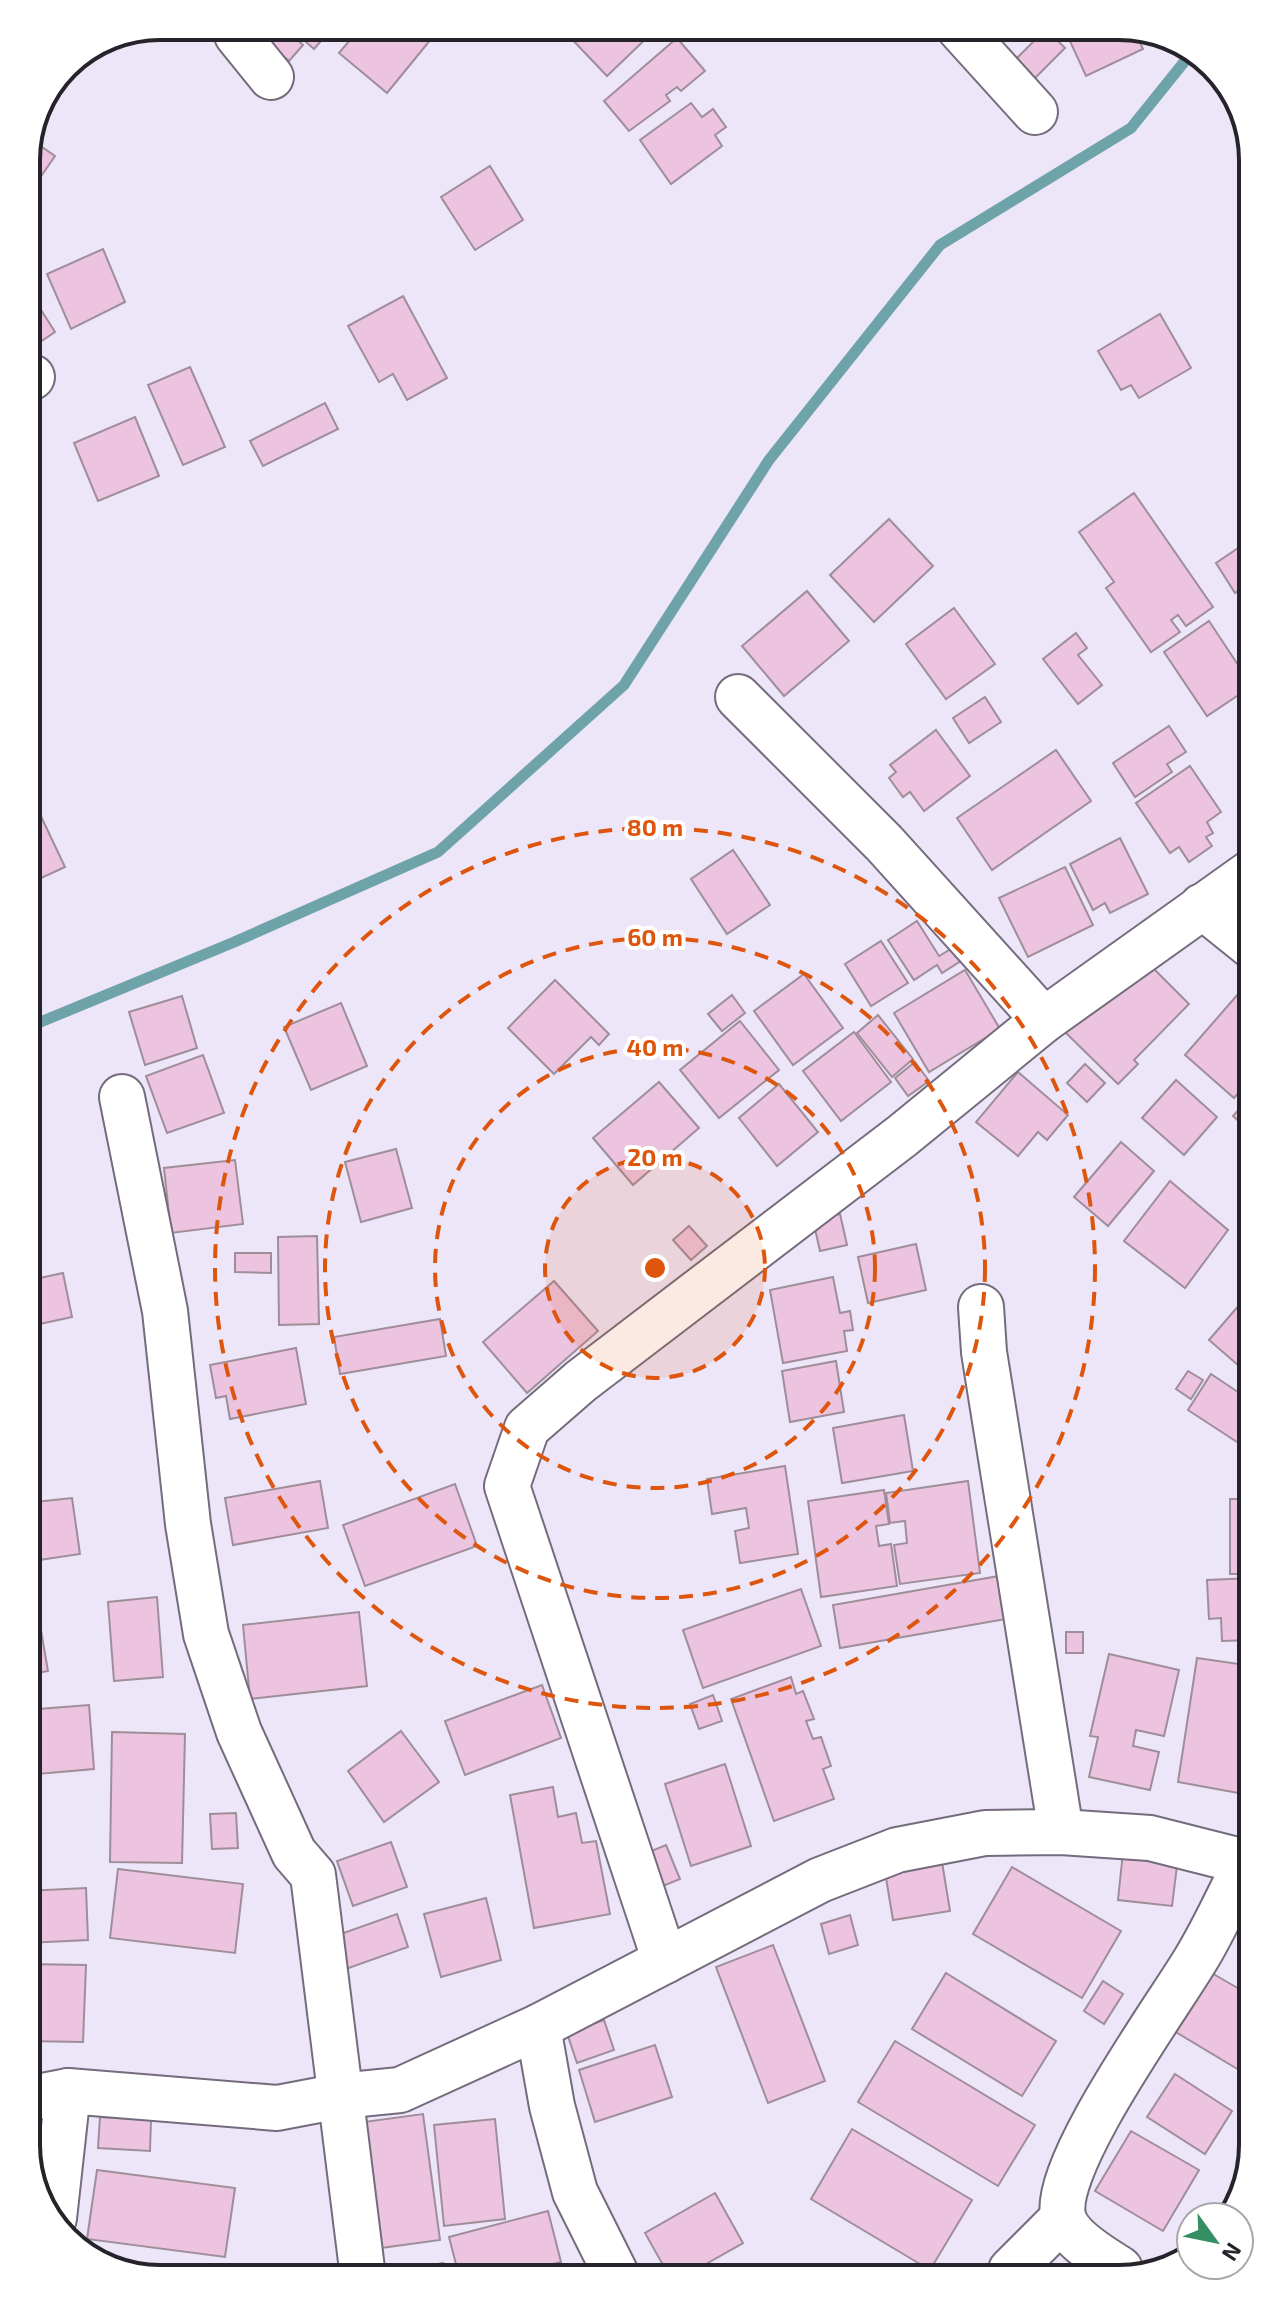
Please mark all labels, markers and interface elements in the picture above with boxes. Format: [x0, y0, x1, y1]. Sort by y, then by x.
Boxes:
text: 80 m [627, 812, 683, 841]
text: 60 m [627, 922, 683, 951]
text: 40 m [627, 1032, 683, 1061]
text: 20 m [627, 1142, 683, 1171]
centre of rings [641, 1254, 669, 1282]
north arrow [1175, 2201, 1255, 2281]
text: N [1217, 2239, 1248, 2266]

